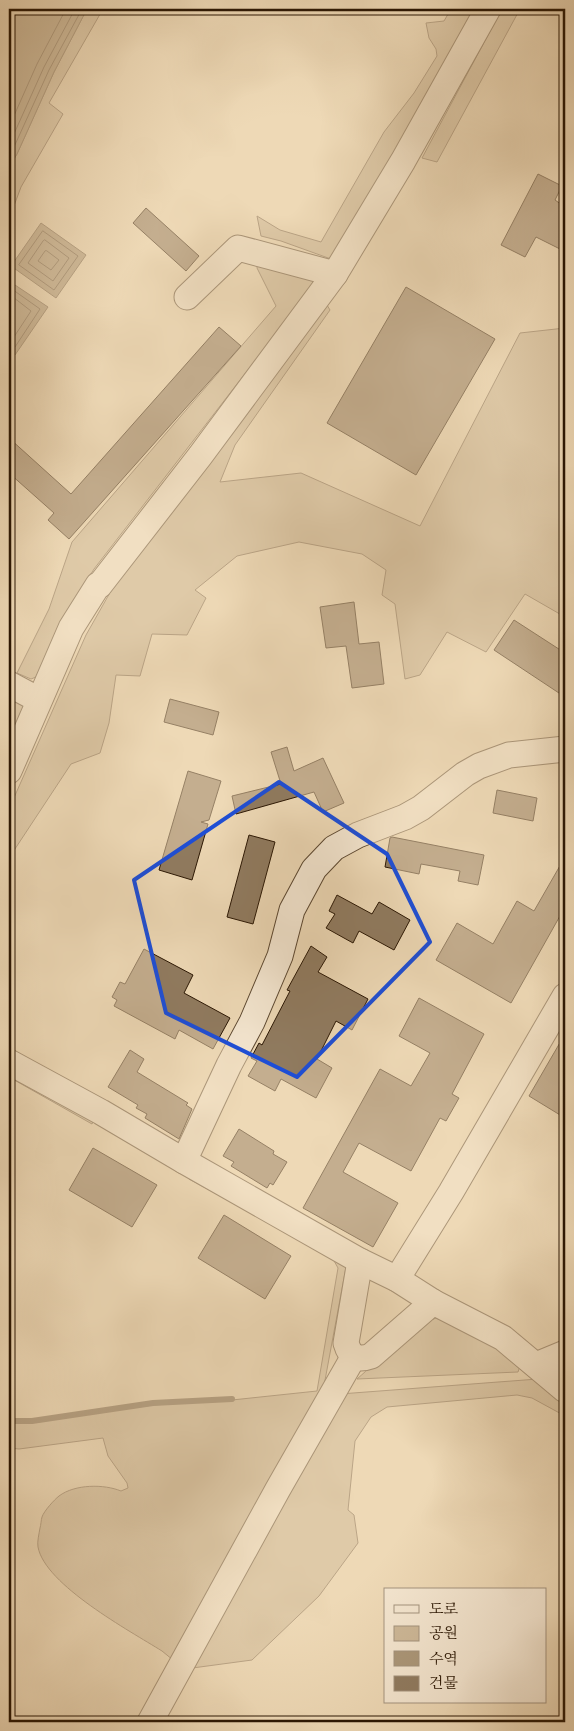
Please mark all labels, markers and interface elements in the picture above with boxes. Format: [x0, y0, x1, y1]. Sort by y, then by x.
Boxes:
legend [384, 1588, 546, 1704]
text: 도로 [429, 1600, 458, 1618]
text: 공원 [429, 1624, 458, 1642]
text: 수역 [429, 1650, 458, 1668]
text: 건물 [429, 1674, 458, 1692]

